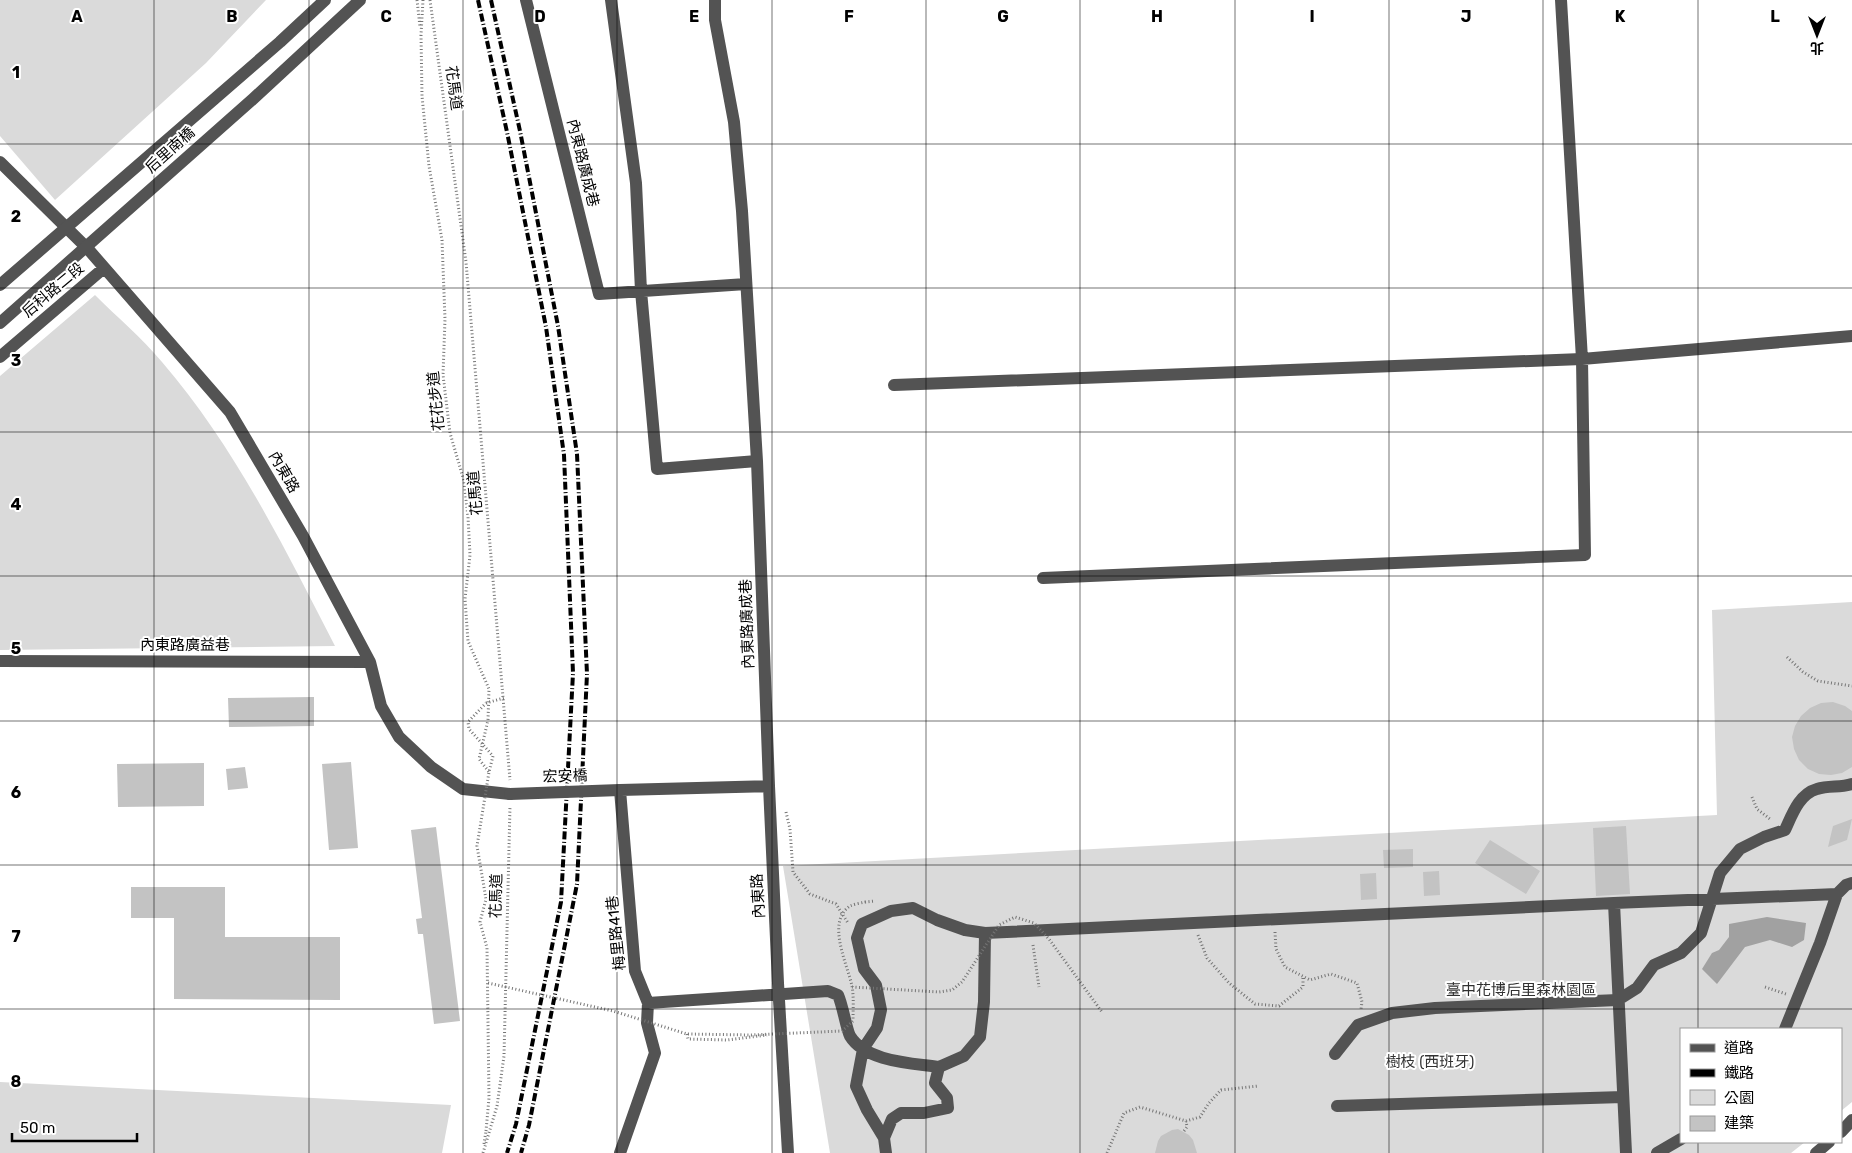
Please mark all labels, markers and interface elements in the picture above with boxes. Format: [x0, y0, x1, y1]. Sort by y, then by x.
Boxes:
text: A [71, 7, 83, 26]
text: B [226, 7, 238, 26]
text: C [380, 7, 392, 26]
text: D [534, 7, 546, 26]
text: E [689, 7, 699, 26]
text: F [844, 7, 854, 26]
text: G [997, 7, 1009, 26]
text: H [1151, 7, 1163, 26]
text: I [1309, 7, 1315, 26]
text: J [1461, 7, 1471, 26]
text: K [1615, 7, 1626, 26]
text: L [1770, 7, 1780, 26]
north arrow [1792, 10, 1842, 60]
text: 北 [1810, 39, 1824, 56]
text: 1 [12, 63, 20, 82]
street label: 花馬道 [442, 64, 466, 112]
street label: 內東路廣成巷 [563, 117, 603, 209]
street label: 后里南橋 [142, 123, 198, 177]
text: 2 [11, 207, 21, 226]
street label: 后科路二段 [18, 259, 88, 321]
text: 3 [11, 351, 21, 370]
street label: 花花步道 [424, 370, 448, 432]
street label: 內東路 [265, 448, 303, 496]
street label: 花馬道 [464, 470, 486, 516]
text: 4 [11, 495, 22, 514]
street label: 內東路廣成巷 [736, 579, 758, 669]
street label: 內東路廣益巷 [140, 636, 230, 654]
text: 5 [11, 639, 21, 658]
street label: 宏安橋 [542, 766, 588, 786]
text: 6 [11, 783, 21, 802]
street label: 花馬道 [487, 873, 505, 919]
street label: 內東路 [748, 873, 768, 919]
street label: 梅里路41巷 [603, 895, 629, 971]
text: 7 [11, 927, 21, 946]
park label: 臺中花博后里森林園區 [1446, 981, 1596, 999]
legend [1680, 1028, 1842, 1143]
text: 道路 [1724, 1039, 1754, 1057]
park label: 樹枝 (西班牙) [1386, 1053, 1474, 1071]
text: 鐵路 [1724, 1064, 1754, 1082]
text: 8 [11, 1072, 22, 1091]
text: 公園 [1724, 1089, 1754, 1107]
scale bar [12, 1110, 138, 1142]
text: 建築 [1724, 1114, 1754, 1132]
text: 50 m [20, 1119, 55, 1137]

